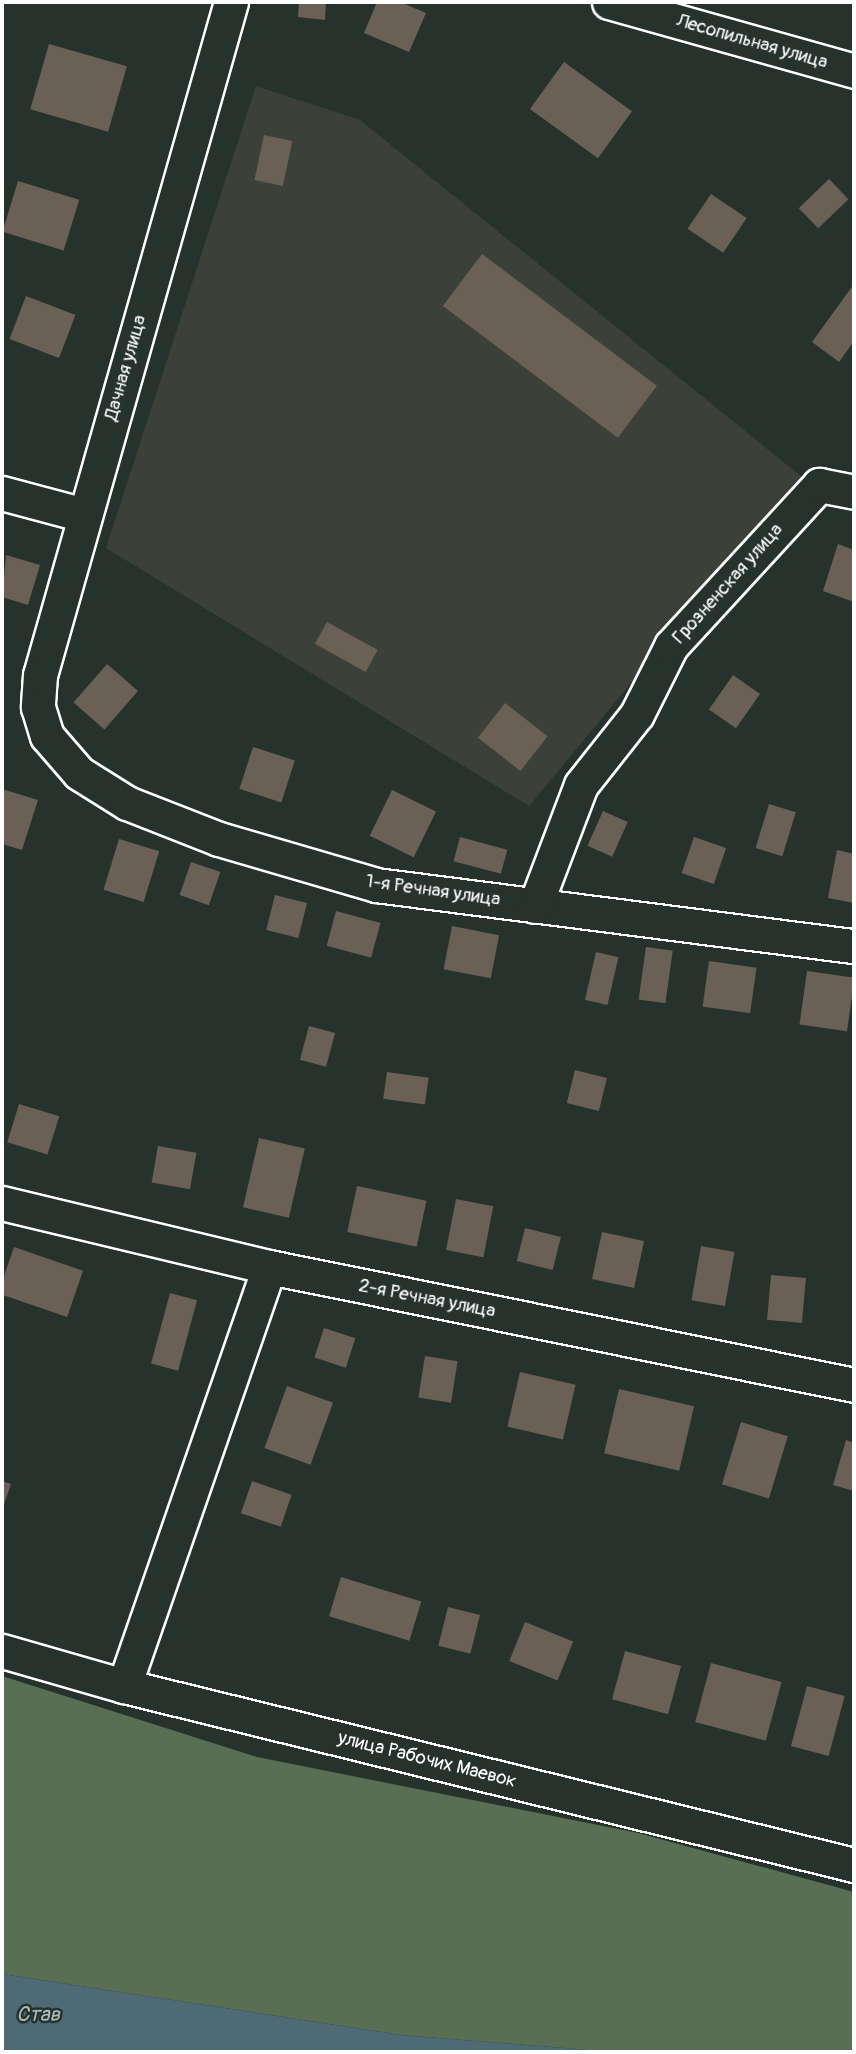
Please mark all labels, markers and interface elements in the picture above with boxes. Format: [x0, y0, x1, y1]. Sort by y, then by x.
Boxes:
street label: Лесопильная улица [674, 10, 830, 74]
street label: Дачная улица [100, 313, 152, 423]
street label: Грозненская улица [668, 519, 788, 649]
street label: 1-я Речная улица [364, 870, 502, 912]
street label: 2-я Речная улица [357, 1275, 497, 1323]
street label: улица Рабочих Маевок [335, 1727, 519, 1793]
water label: Став [16, 2002, 60, 2028]

